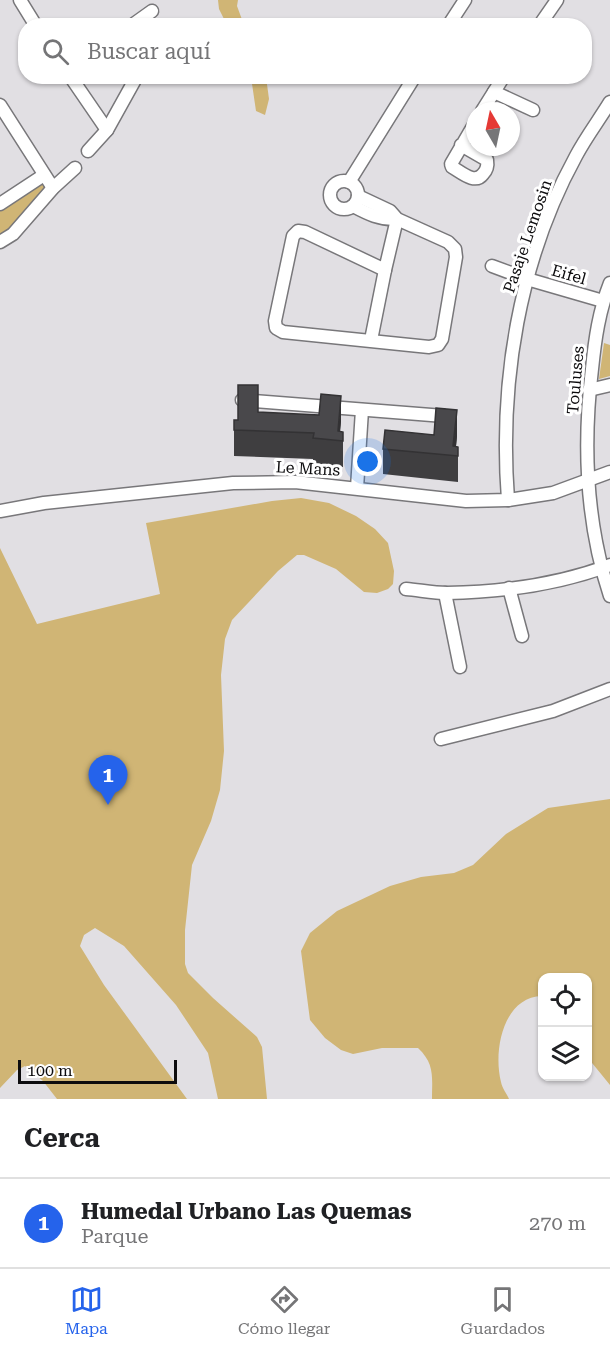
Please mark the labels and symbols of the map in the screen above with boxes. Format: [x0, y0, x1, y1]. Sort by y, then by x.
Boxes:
north arrow [466, 102, 520, 156]
street label: Pasaje Lemosin [499, 177, 556, 295]
street label: Eifel [549, 261, 588, 288]
street label: Touluses [563, 345, 588, 415]
your location [353, 447, 382, 476]
street label: Le Mans [275, 457, 341, 480]
pin: 1 [88, 756, 128, 805]
scale bar [18, 1057, 177, 1084]

